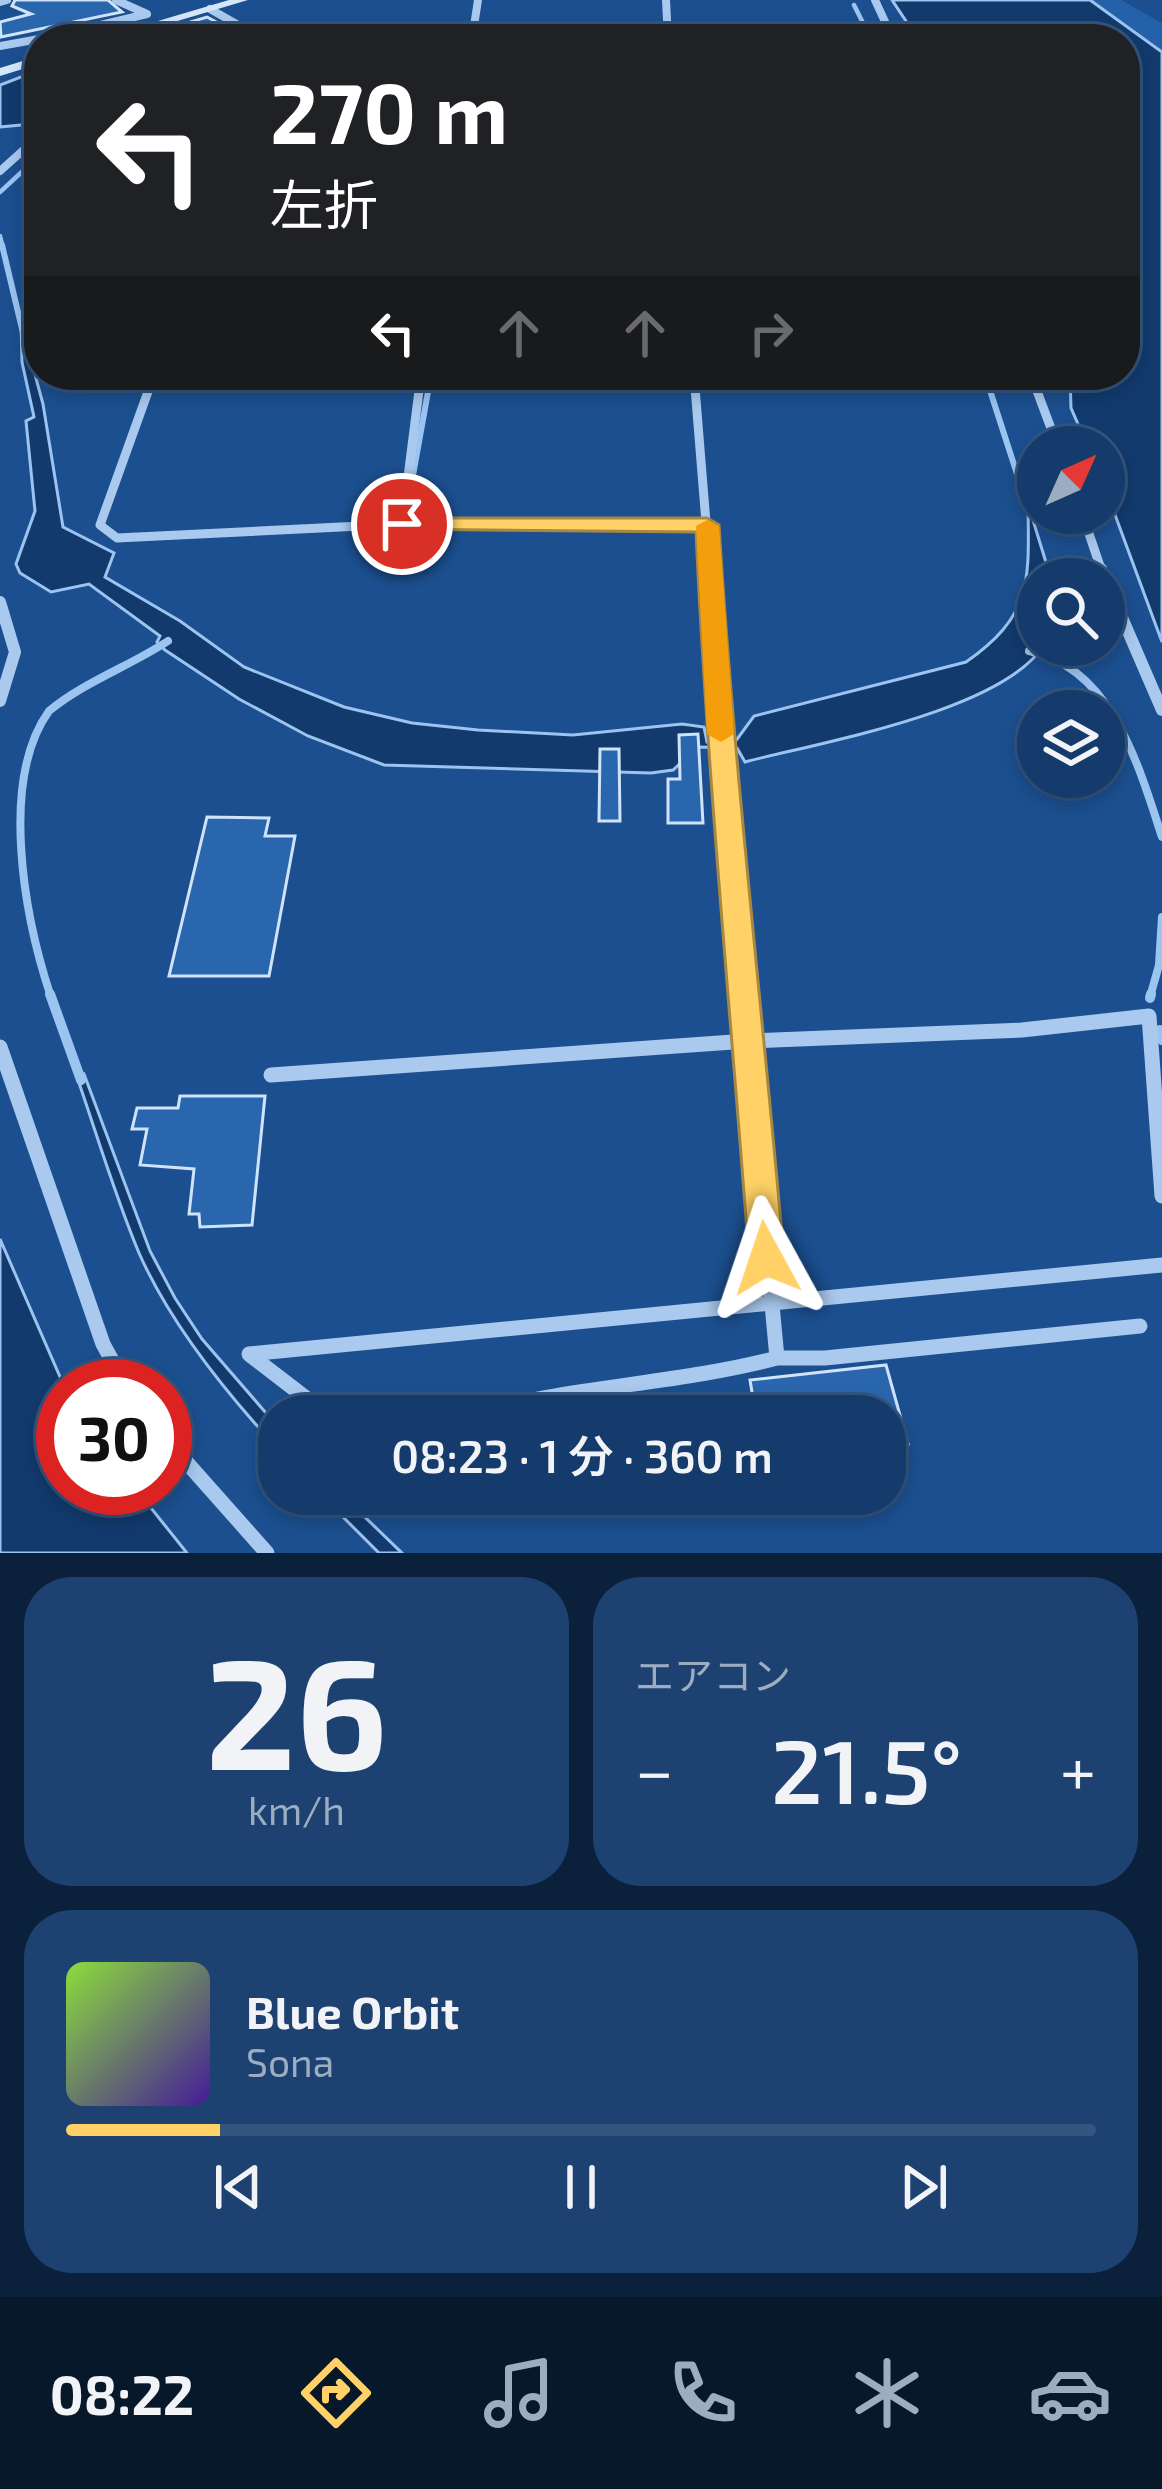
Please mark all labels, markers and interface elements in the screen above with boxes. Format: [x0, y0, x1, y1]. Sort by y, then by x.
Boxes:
text: 270 m [270, 60, 508, 161]
icon: left [72, 72, 228, 228]
text: 左折 [270, 171, 378, 236]
icon: left [360, 300, 426, 366]
icon: ahead [486, 300, 552, 366]
icon: ahead [612, 300, 678, 366]
icon: right [738, 300, 804, 366]
north arrow [1017, 426, 1125, 534]
map controls [1017, 426, 1125, 798]
pin [351, 473, 453, 575]
icon: arrive [369, 491, 435, 557]
button: search [1017, 558, 1125, 666]
button: layers [1017, 690, 1125, 798]
position arrow [703, 1195, 829, 1321]
speed limit sign: 30 [36, 1359, 192, 1515]
text: 08:23 · 1 分 · 360 m [391, 1428, 773, 1482]
text: 26 [205, 1614, 388, 1801]
text: エアコン [635, 1651, 791, 1698]
text: 21.5° [771, 1714, 962, 1822]
text: − [635, 1729, 674, 1808]
text: + [1060, 1729, 1096, 1808]
text: km/h [248, 1786, 345, 1833]
text: Blue Orbit [246, 1984, 459, 2038]
text: Sona [246, 2038, 334, 2085]
icon: previous [205, 2154, 271, 2220]
icon: pause [548, 2154, 614, 2220]
icon: next [891, 2154, 957, 2220]
icon: directions [294, 2351, 378, 2435]
icon: music [477, 2351, 561, 2435]
icon: phone [661, 2351, 745, 2435]
icon: climate [845, 2351, 929, 2435]
icon: car [1028, 2351, 1112, 2435]
text: 08:22 [50, 2361, 194, 2426]

